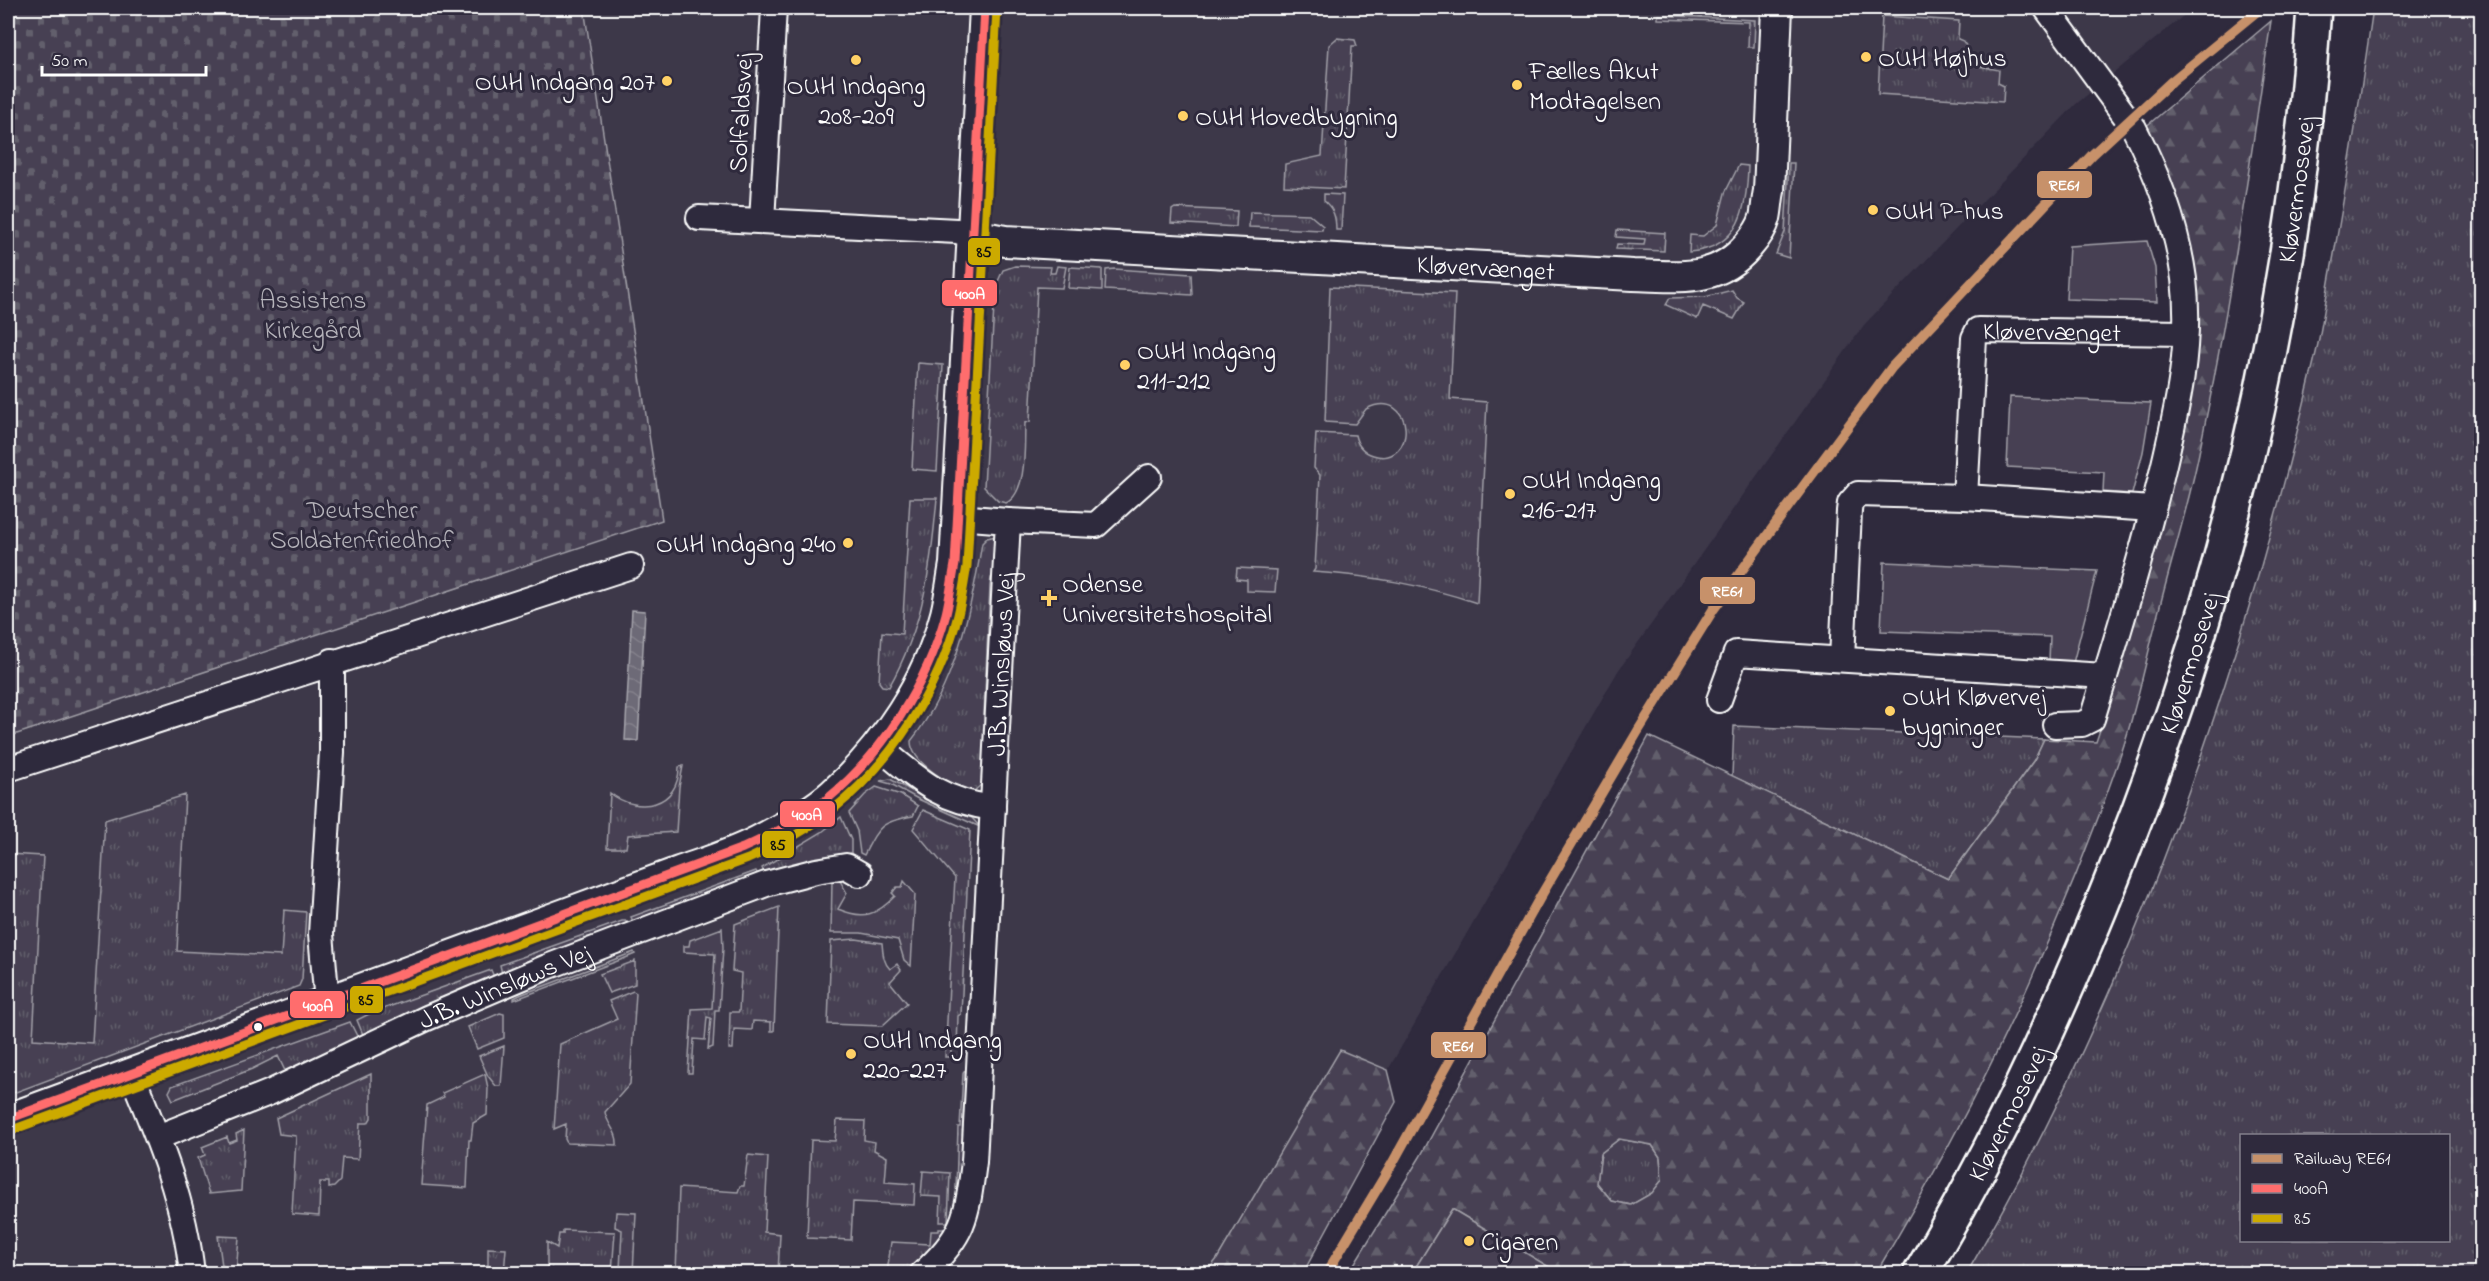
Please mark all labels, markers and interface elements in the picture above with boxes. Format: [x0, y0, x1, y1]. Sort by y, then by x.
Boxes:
scale bar [42, 39, 206, 77]
place label: OUH Højhus [1878, 41, 2007, 79]
text: 50 m [51, 49, 88, 75]
marker: OUH Højhus [1859, 50, 1873, 64]
street label: Solfaldsvej [721, 52, 765, 174]
marker: OUH Indgang 208-209 [849, 53, 863, 67]
place label: Fælles Akut Modtagelsen [1528, 54, 1661, 122]
place label: OUH Indgang 207 [475, 65, 655, 103]
place label: OUH Indgang 208-209 [787, 69, 925, 137]
marker: OUH Indgang 207 [660, 74, 674, 88]
marker: Fælles Akut Modtagelsen [1510, 78, 1524, 92]
place label: OUH Hovedbygning [1195, 100, 1398, 138]
marker: OUH Hovedbygning [1176, 109, 1190, 123]
street label: Kløvermosevej [2270, 114, 2327, 266]
line badge: RE61 [2036, 170, 2093, 199]
text: RE61 [2048, 174, 2080, 198]
place label: OUH P-hus [1885, 194, 2004, 232]
marker: OUH P-hus [1866, 203, 1880, 217]
line badge: 85 [967, 237, 1001, 266]
text: 85 [975, 241, 992, 265]
street label: Kløvervænget [1416, 247, 1556, 293]
line badge: 400A [941, 279, 998, 307]
park label: Assistens Kirkegård [260, 283, 366, 351]
text: 400A [954, 283, 985, 307]
street label: Kløvervænget [1982, 314, 2121, 354]
place label: OUH Indgang 211-212 [1137, 334, 1276, 402]
marker: OUH Indgang 211-212 [1118, 358, 1132, 372]
place label: OUH Indgang 216-217 [1522, 463, 1661, 531]
marker: OUH Indgang 216-217 [1503, 487, 1517, 501]
park label: Deutscher Soldatenfriedhof [270, 493, 455, 561]
place label: OUH Indgang 240 [656, 527, 836, 565]
marker: OUH Indgang 240 [841, 536, 855, 550]
place label: Odense Universitetshospital [1062, 567, 1272, 635]
street label: J.B. Winsløws Vej [980, 571, 1027, 757]
line badge: RE61 [1699, 576, 1756, 605]
text: RE61 [1711, 580, 1743, 604]
street label: Kløvermosevej [2151, 587, 2232, 740]
marker: Odense Universitetshospital [1040, 589, 1058, 607]
place label: OUH Kløvervej bygninger [1902, 680, 2047, 748]
marker: OUH Kløvervej bygninger [1883, 704, 1897, 718]
line badge: 400A [779, 800, 836, 828]
text: 400A [791, 804, 822, 828]
line badge: 85 [761, 830, 795, 859]
text: 85 [769, 834, 786, 858]
street label: J.B. Winsløws Vej [413, 936, 598, 1041]
line badge: 85 [349, 985, 384, 1014]
text: 85 [357, 989, 374, 1013]
line badge: 400A [289, 990, 346, 1019]
text: 400A [302, 995, 333, 1019]
unlabelled marker [252, 1021, 264, 1033]
place label: OUH Indgang 220-227 [863, 1023, 1002, 1091]
line badge: RE61 [1430, 1031, 1487, 1059]
text: RE61 [1442, 1035, 1474, 1059]
street label: Kløvermosevej [1960, 1040, 2060, 1189]
marker: OUH Indgang 220-227 [844, 1047, 858, 1061]
legend [2240, 1134, 2450, 1242]
text: Railway RE61 [2294, 1147, 2391, 1173]
text: 400A [2294, 1177, 2328, 1203]
text: 85 [2294, 1207, 2311, 1233]
place label: Cigaren [1481, 1225, 1558, 1263]
marker: Cigaren [1462, 1234, 1476, 1248]

